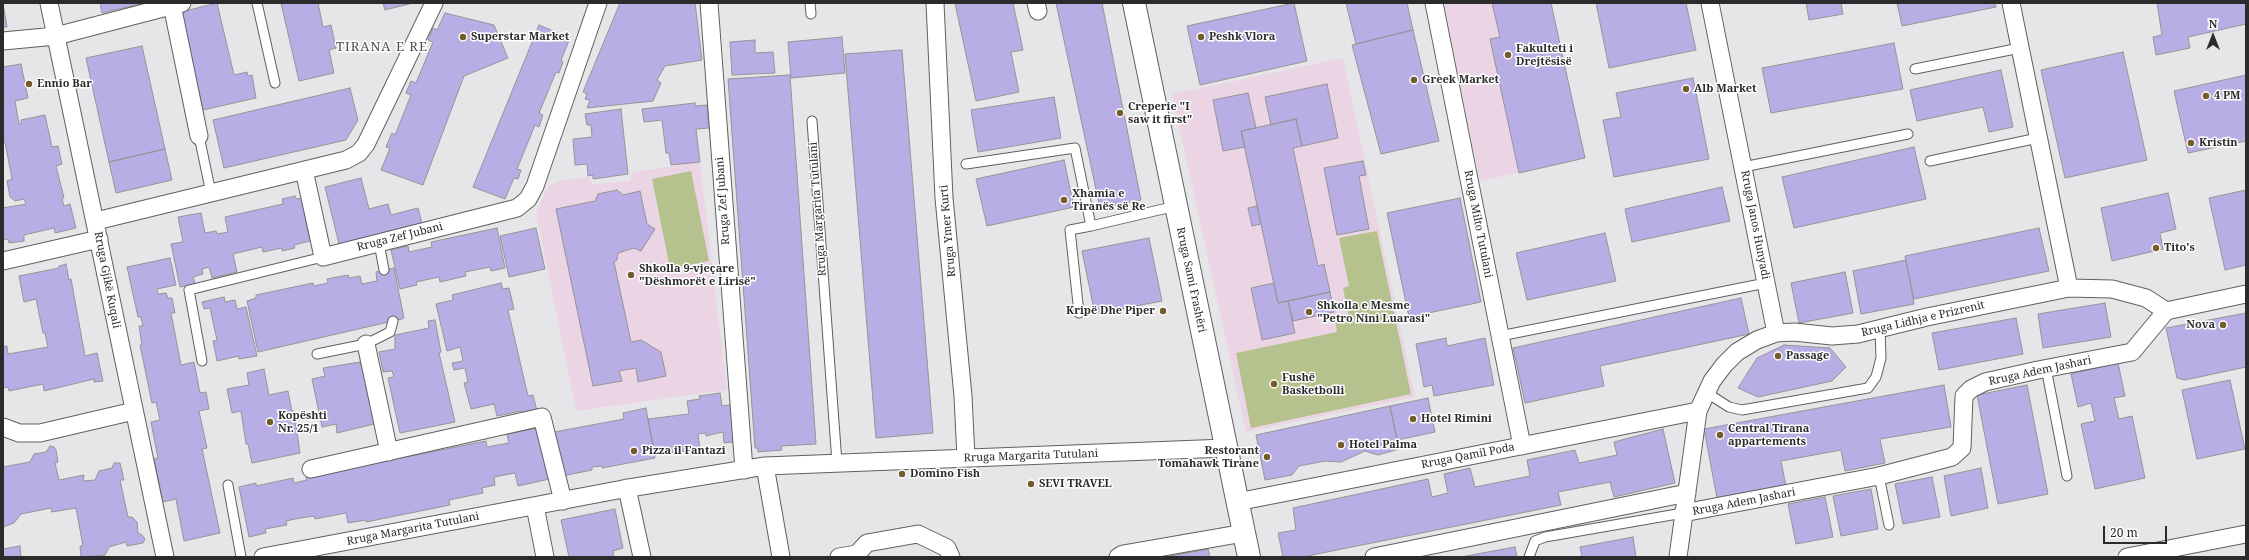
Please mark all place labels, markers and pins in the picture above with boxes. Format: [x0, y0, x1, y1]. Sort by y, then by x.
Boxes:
place label: Superstar Market [471, 30, 569, 44]
place label: Peshk Vlora [1209, 30, 1275, 44]
marker: Superstar Market [458, 32, 468, 42]
marker: Peshk Vlora [1196, 32, 1206, 42]
place label: Fakulteti i Drejtësisë [1516, 42, 1573, 68]
marker: Fakulteti i Drejtësisë [1503, 50, 1513, 60]
place label: Greek Market [1422, 73, 1499, 87]
marker: Greek Market [1409, 75, 1419, 85]
place label: Ennio Bar [37, 77, 92, 91]
marker: Ennio Bar [24, 79, 34, 89]
place label: Alb Market [1694, 82, 1757, 96]
marker: Alb Market [1681, 84, 1691, 94]
place label: 4 PM [2214, 89, 2241, 103]
marker: 4 PM [2201, 91, 2211, 101]
place label: Creperie "I saw it first" [1128, 100, 1192, 126]
marker: Creperie "I saw it first" [1115, 108, 1125, 118]
place label: Kristin [2199, 136, 2238, 150]
marker: Kristin [2186, 138, 2196, 148]
place label: Xhamia e Tiranës së Re [1072, 187, 1146, 213]
marker: Xhamia e Tiranës së Re [1059, 195, 1069, 205]
place label: Tito's [2164, 241, 2195, 255]
marker: Tito's [2151, 243, 2161, 253]
place label: Shkolla 9-vjeçare "Dëshmorët e Lirisë" [639, 262, 756, 288]
marker: Shkolla 9-vjeçare "Dëshmorët e Lirisë" [626, 270, 636, 280]
place label: Shkolla e Mesme "Petro Nini Luarasi" [1317, 299, 1430, 325]
place label: Kripë Dhe Piper [1066, 304, 1155, 318]
marker: Kripë Dhe Piper [1158, 306, 1168, 316]
marker: Shkolla e Mesme "Petro Nini Luarasi" [1304, 307, 1314, 317]
place label: Nova [2186, 318, 2215, 332]
marker: Nova [2218, 320, 2228, 330]
place label: Passage [1786, 349, 1829, 363]
marker: Passage [1773, 351, 1783, 361]
place label: Fushë Basketbolli [1282, 371, 1344, 397]
marker: Fushë Basketbolli [1269, 379, 1279, 389]
place label: Kopështi Nr. 25/1 [278, 409, 327, 435]
place label: Hotel Rimini [1421, 412, 1492, 426]
marker: Hotel Rimini [1408, 414, 1418, 424]
marker: Kopështi Nr. 25/1 [265, 417, 275, 427]
place label: Central Tirana appartements [1728, 422, 1809, 448]
marker: Central Tirana appartements [1715, 430, 1725, 440]
place label: Hotel Palma [1349, 438, 1417, 452]
marker: Hotel Palma [1336, 440, 1346, 450]
place label: Pizza il Fantazi [642, 444, 726, 458]
place label: Restorant Tomahawk Tirane [1158, 444, 1259, 470]
marker: Pizza il Fantazi [629, 446, 639, 456]
marker: Restorant Tomahawk Tirane [1262, 452, 1272, 462]
place label: Domino Fish [910, 467, 980, 481]
marker: Domino Fish [897, 469, 907, 479]
place label: SEVI TRAVEL [1039, 477, 1112, 491]
marker: SEVI TRAVEL [1026, 479, 1036, 489]

